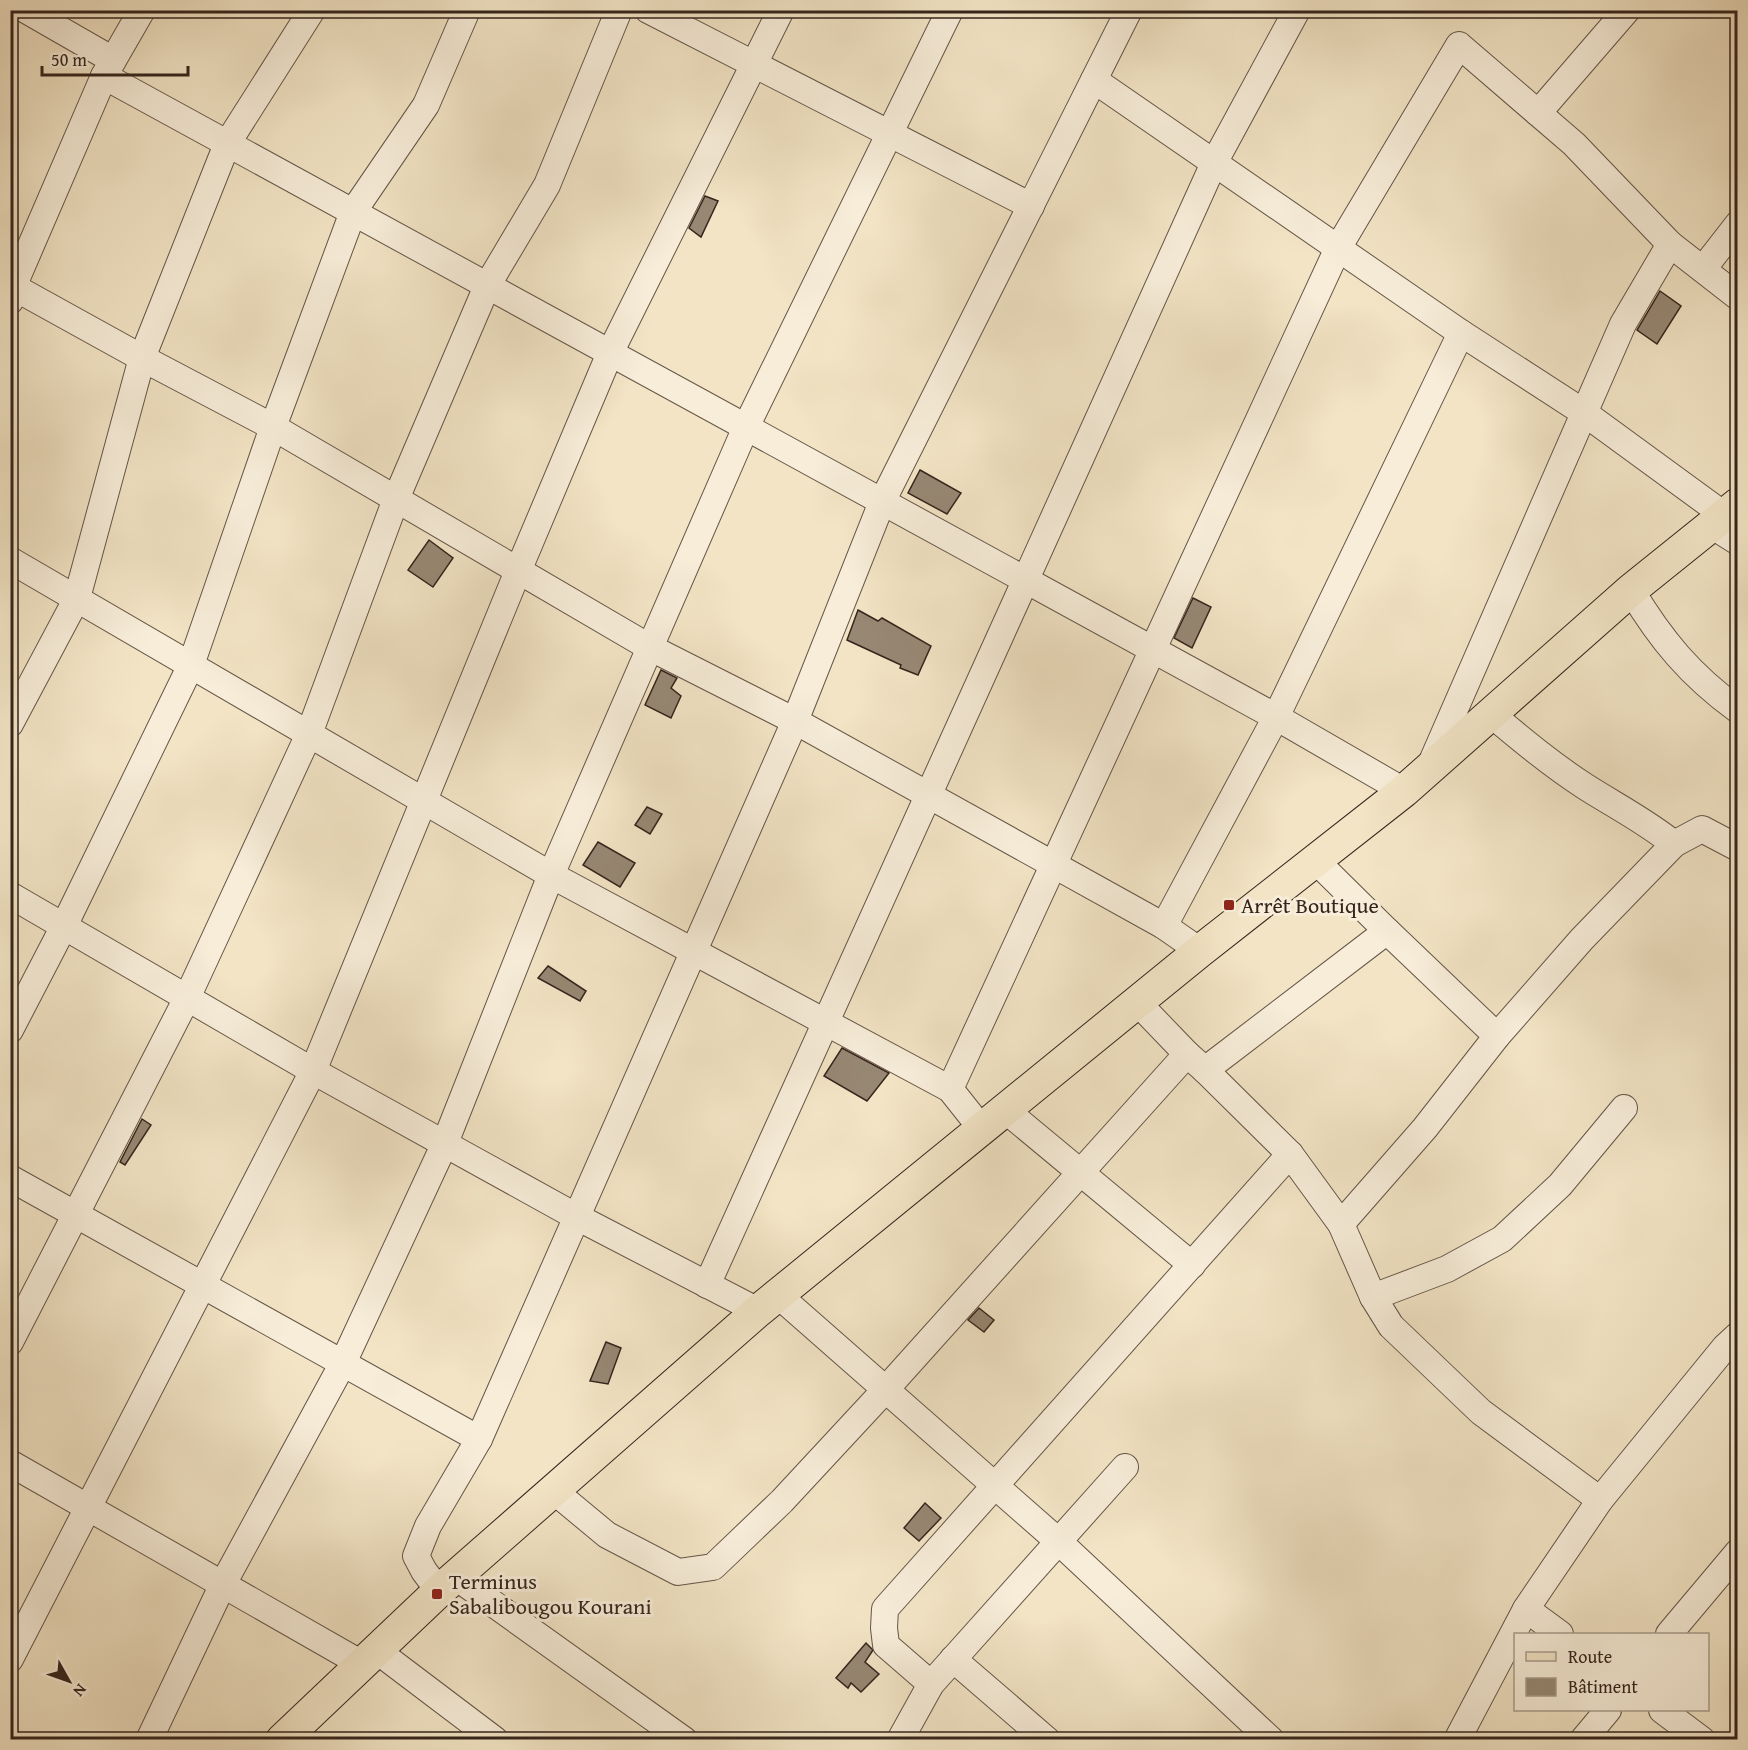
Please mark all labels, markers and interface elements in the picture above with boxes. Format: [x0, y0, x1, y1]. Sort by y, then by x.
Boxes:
scale bar [42, 39, 188, 77]
text: 50 m [51, 46, 87, 73]
place label: Arrêt Boutique [1241, 889, 1379, 921]
marker: Arrêt Boutique [1222, 898, 1236, 912]
place label: Terminus Sabalibougou Kourani [449, 1565, 652, 1622]
marker: Terminus Sabalibougou Kourani [430, 1587, 444, 1601]
legend [1514, 1633, 1709, 1711]
text: Route [1568, 1643, 1612, 1670]
north arrow [39, 1651, 99, 1711]
text: Bâtiment [1568, 1673, 1638, 1700]
text: N [68, 1679, 93, 1703]

